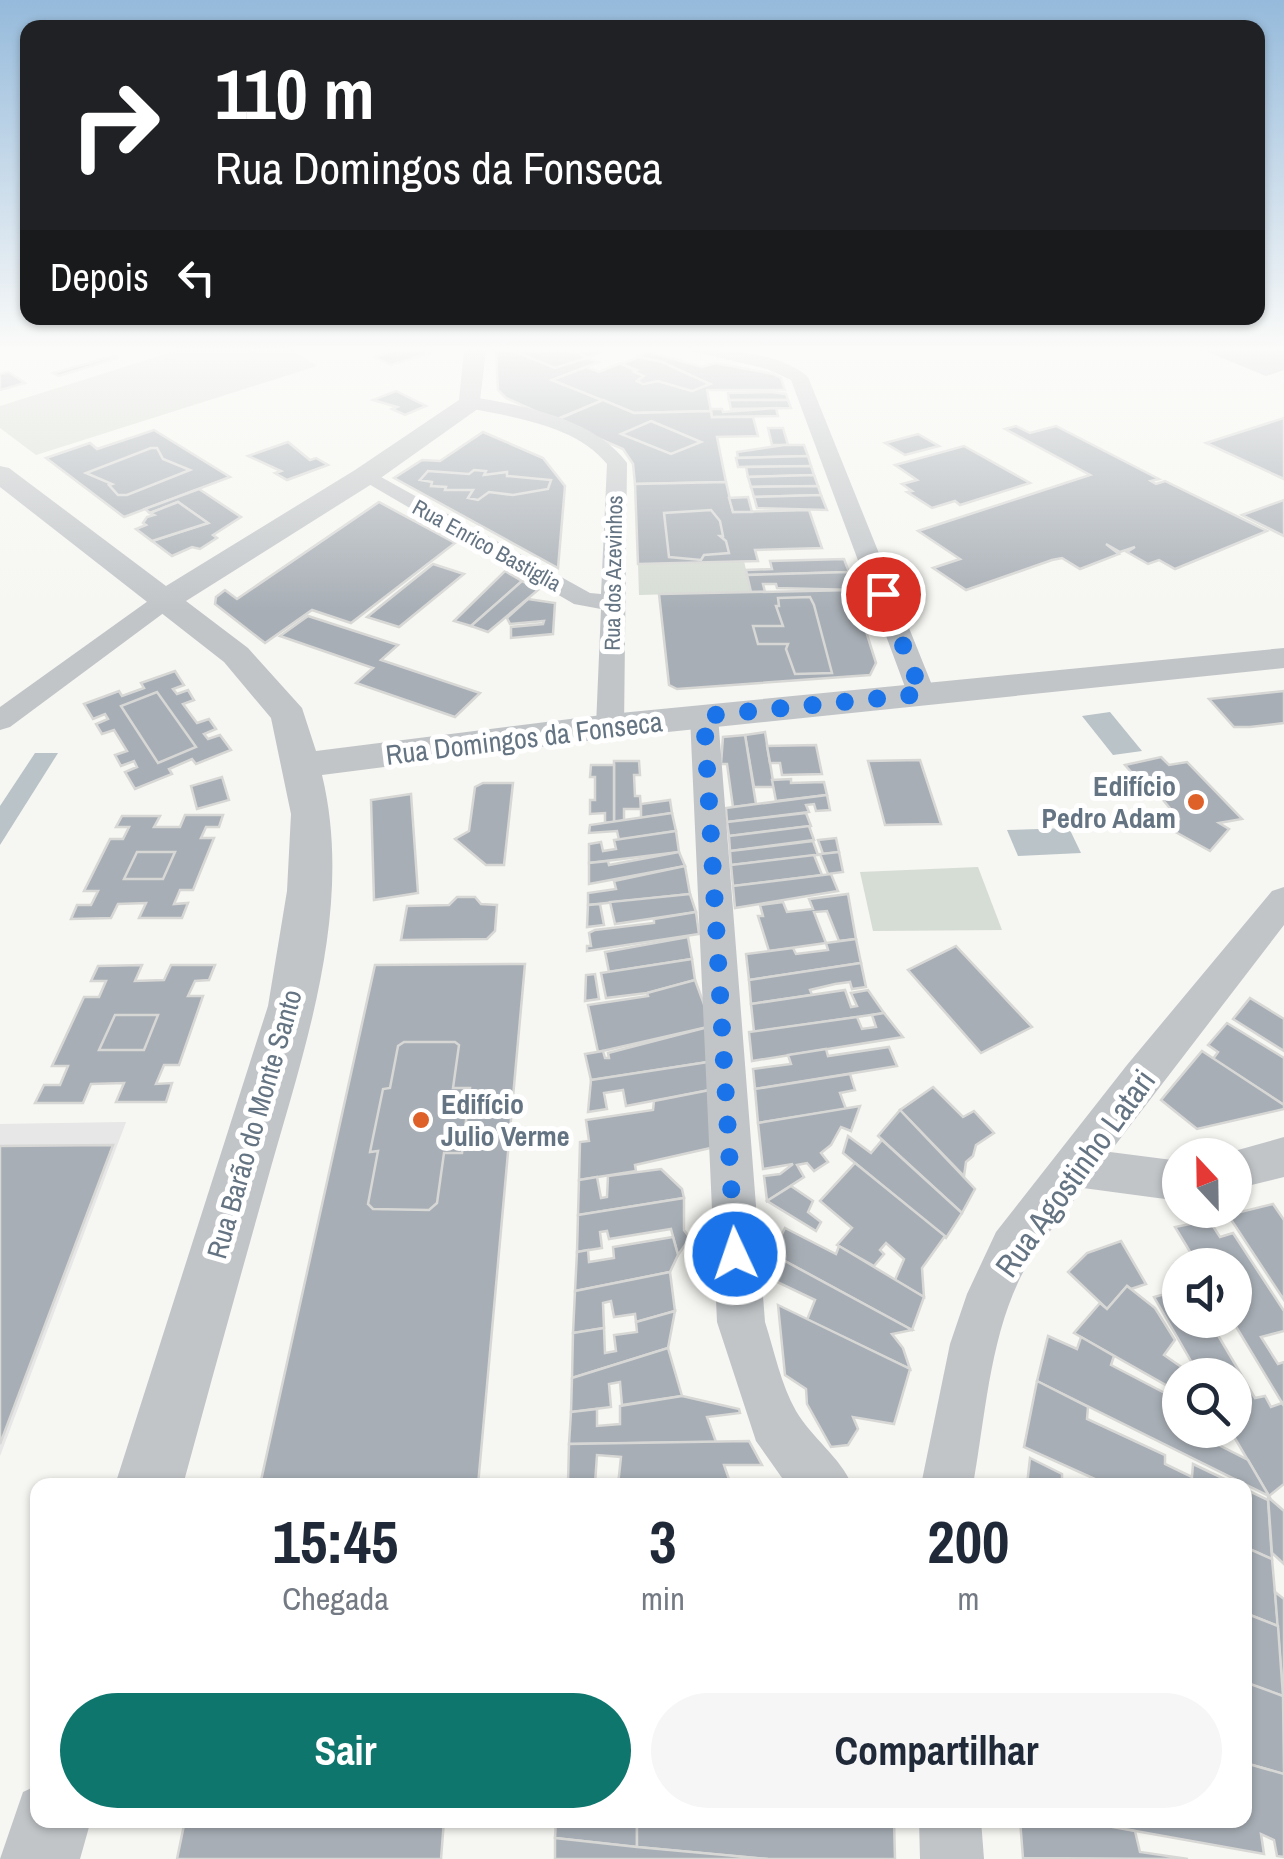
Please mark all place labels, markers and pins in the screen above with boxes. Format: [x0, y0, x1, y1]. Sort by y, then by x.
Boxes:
pin [841, 552, 926, 637]
place label: Edifício Pedro Adam [1042, 767, 1176, 837]
marker: Edifício Pedro Adam [1185, 791, 1207, 813]
place label: Edifício Julio Verme [441, 1085, 570, 1155]
marker: Edifício Julio Verme [410, 1109, 432, 1131]

